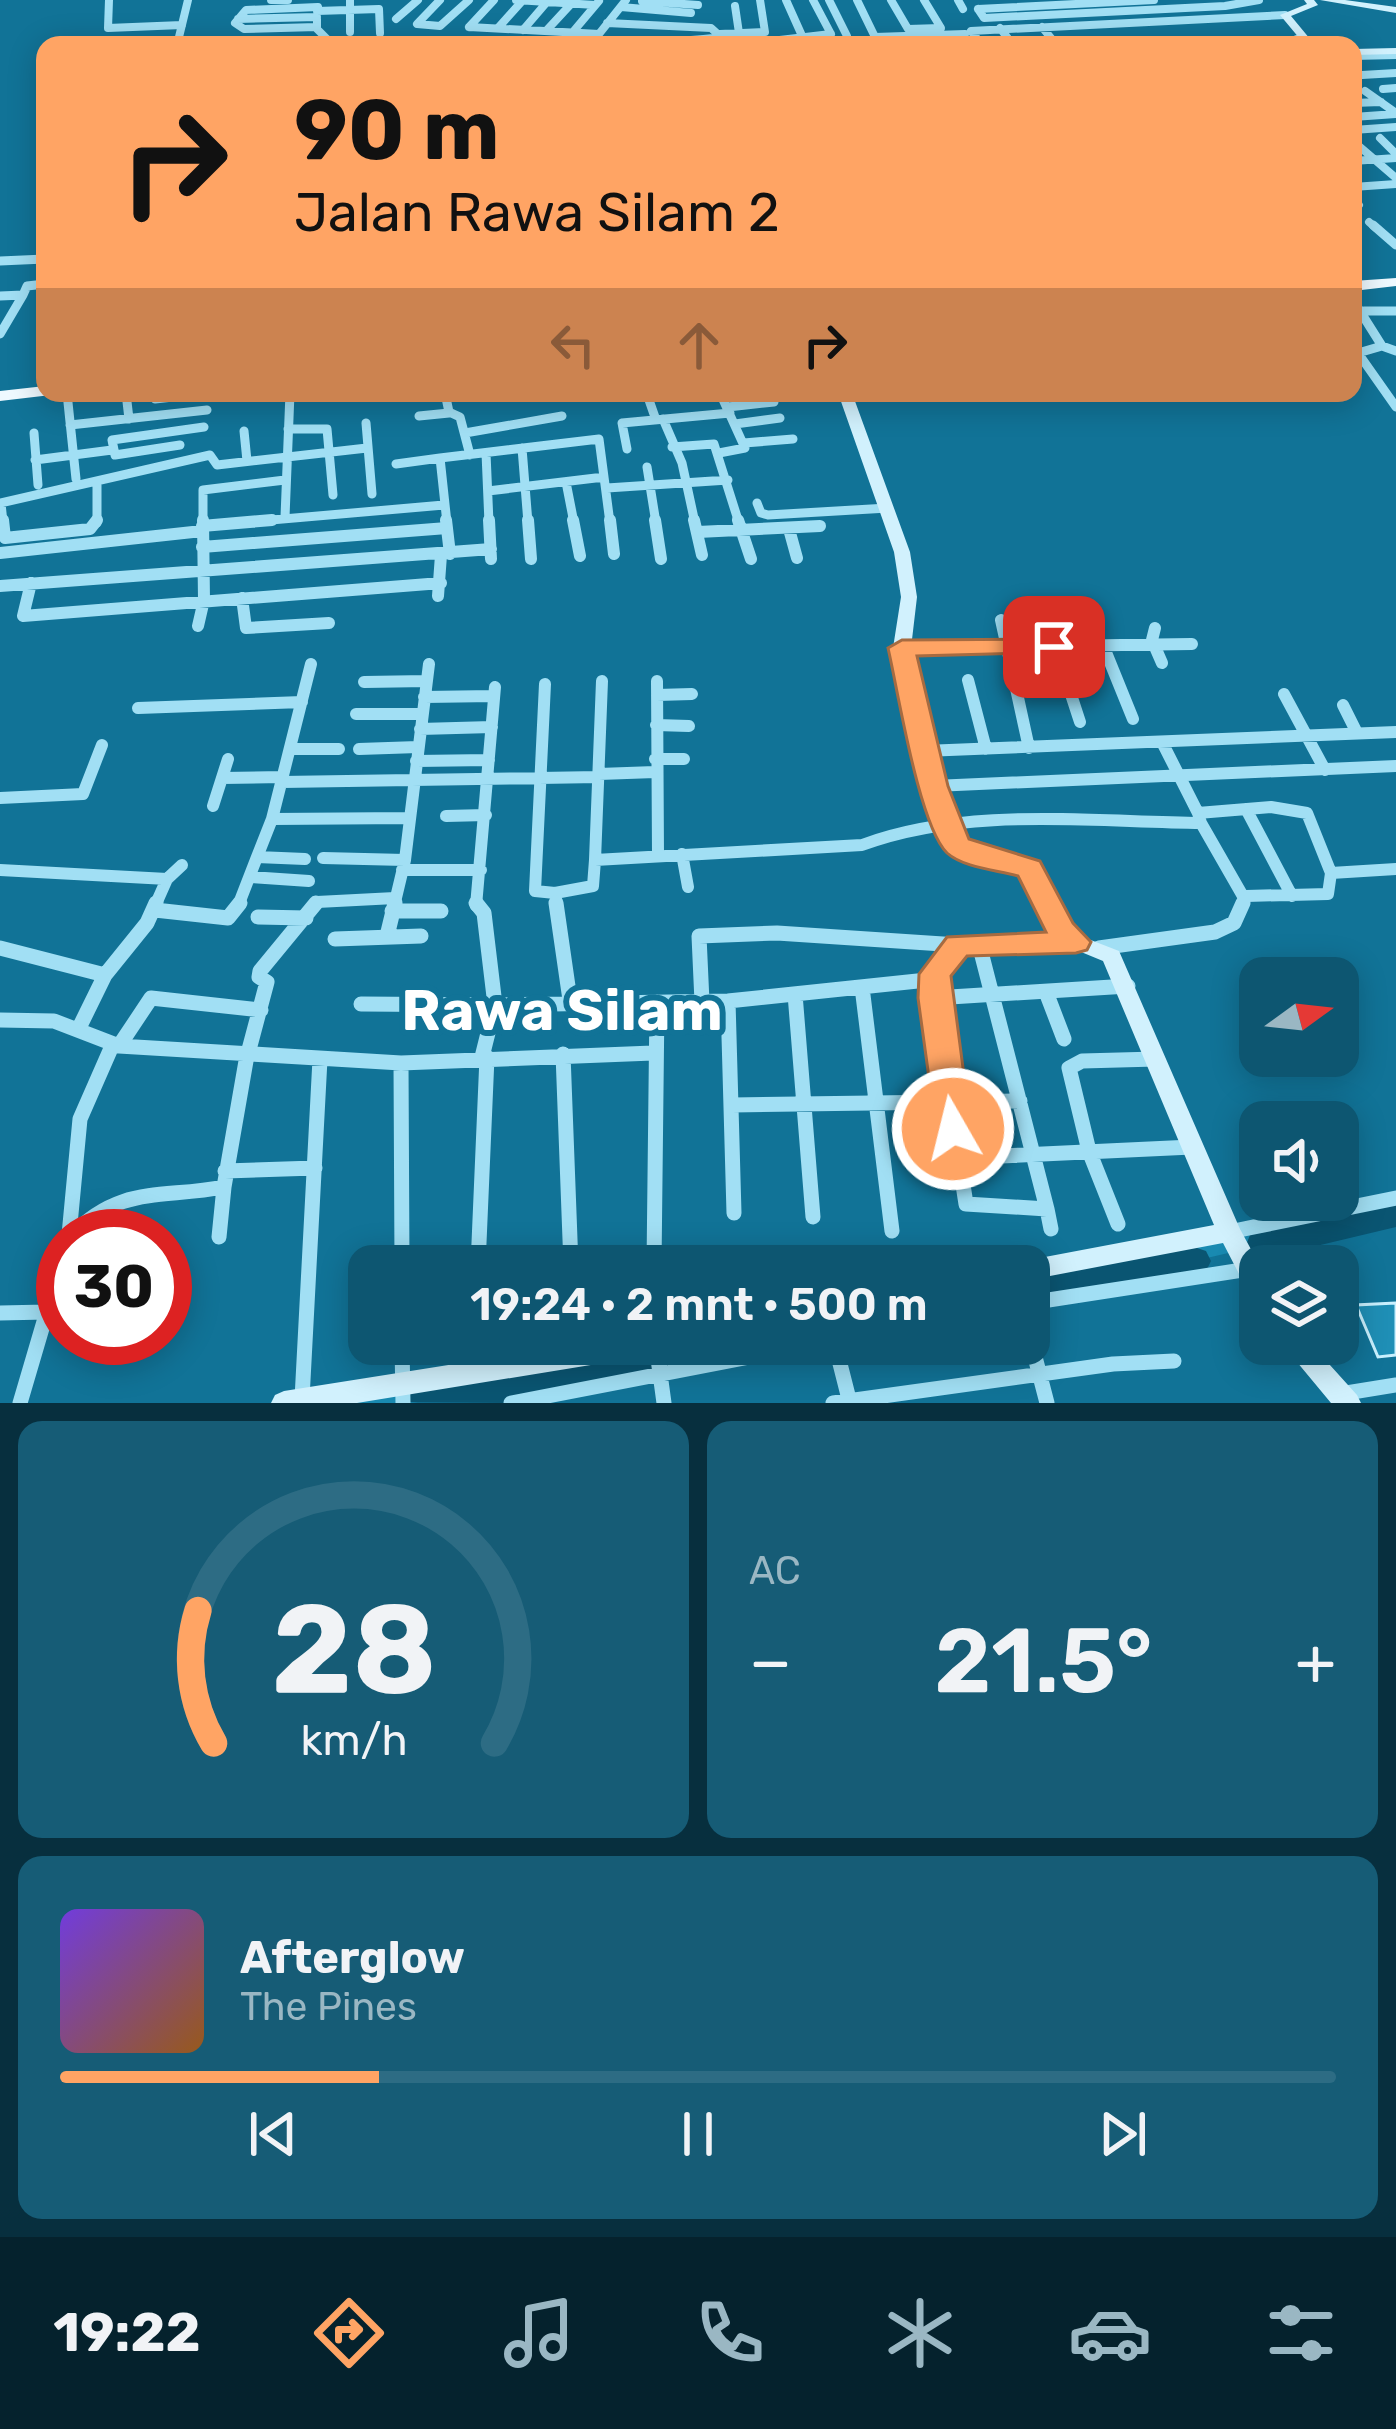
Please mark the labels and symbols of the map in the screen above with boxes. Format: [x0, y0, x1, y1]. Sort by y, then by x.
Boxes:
pin [1003, 596, 1105, 698]
north arrow [1239, 957, 1359, 1077]
district label: Rawa Silam [401, 977, 723, 1044]
position arrow [890, 1066, 1016, 1192]
speed limit sign: 30 [36, 1209, 192, 1365]

